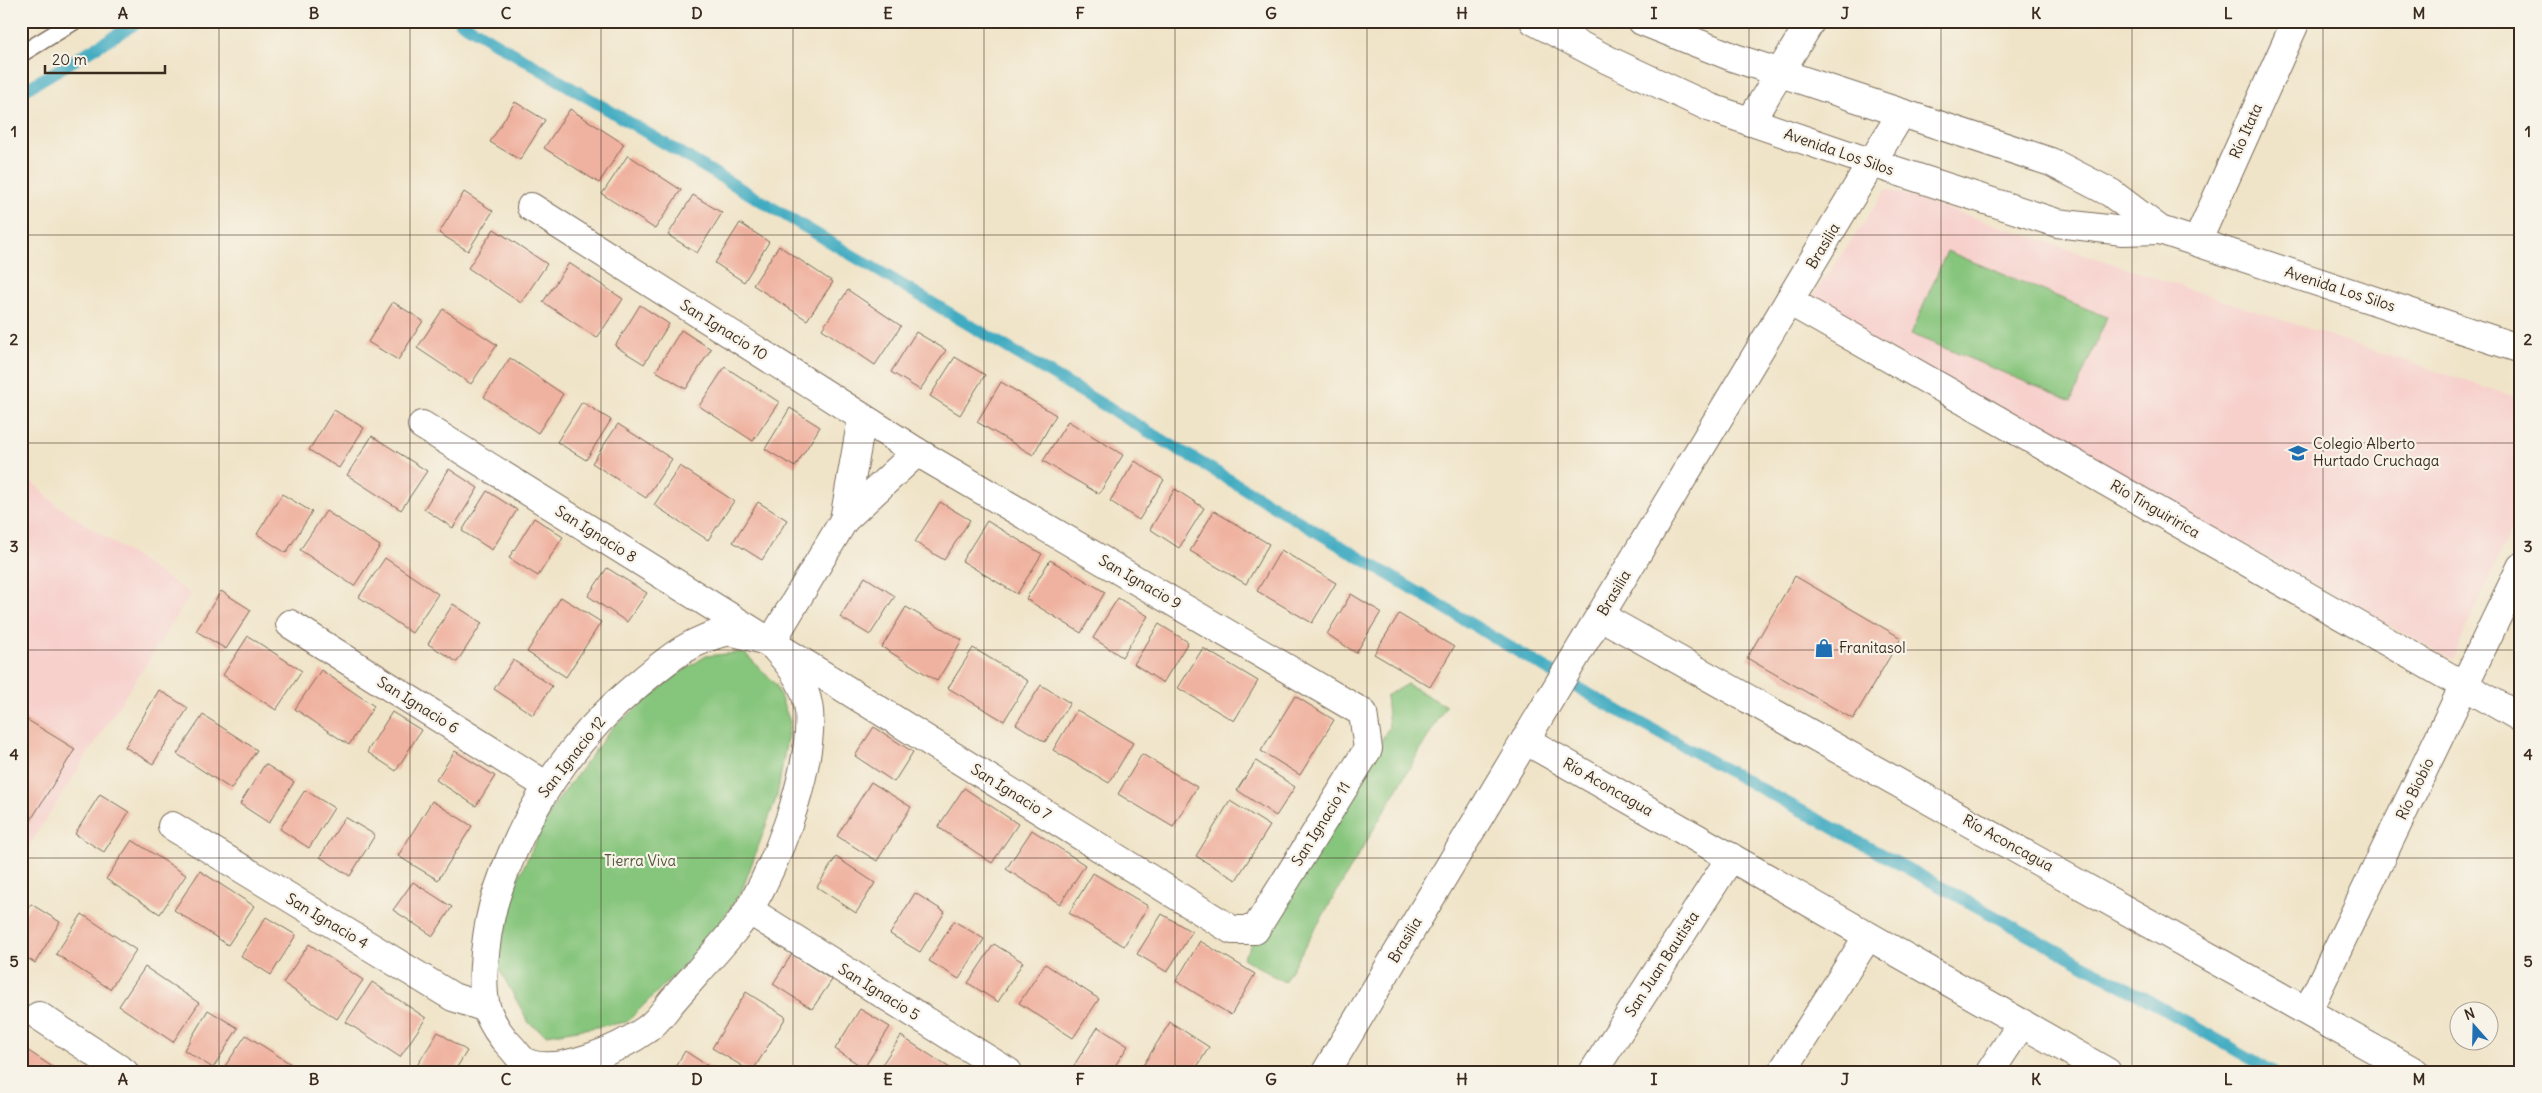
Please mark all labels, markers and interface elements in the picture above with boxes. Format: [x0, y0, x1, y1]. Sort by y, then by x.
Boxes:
text: A [118, 3, 128, 23]
text: B [309, 3, 320, 23]
text: C [501, 3, 512, 23]
text: D [691, 3, 703, 23]
text: E [883, 3, 893, 23]
text: F [1075, 3, 1085, 23]
text: G [1265, 3, 1277, 23]
text: H [1456, 3, 1468, 23]
text: I [1651, 3, 1658, 23]
text: J [1841, 3, 1850, 23]
text: K [2031, 3, 2041, 23]
text: L [2224, 3, 2233, 23]
text: M [2413, 3, 2426, 23]
scale bar [45, 42, 165, 74]
text: 20 m [52, 50, 87, 69]
street label: Río Itata [2225, 100, 2266, 161]
text: 1 [11, 121, 17, 141]
text: 1 [2525, 121, 2531, 141]
street label: Avenida Los Silos [1782, 124, 1897, 179]
street label: Brasilia [1802, 219, 1844, 272]
street label: Avenida Los Silos [2283, 262, 2398, 315]
street label: San Ignacio 10 [677, 295, 772, 364]
text: 2 [10, 329, 19, 349]
text: 2 [2524, 329, 2533, 349]
place label: Colegio Alberto Hurtado Cruchaga [2313, 434, 2440, 470]
school or university icon: Colegio Alberto Hurtado Cruchaga [2287, 442, 2309, 464]
street label: Río Tinguiririca [2107, 475, 2204, 542]
street label: San Ignacio 8 [552, 501, 641, 566]
text: 3 [9, 536, 19, 556]
text: 3 [2523, 536, 2533, 556]
street label: San Ignacio 9 [1095, 550, 1185, 613]
street label: Brasilia [1593, 566, 1635, 619]
shop icon: Franitasol [1813, 637, 1835, 659]
place label: Franitasol [1839, 638, 1906, 657]
street label: San Ignacio 6 [374, 672, 463, 737]
street label: San Ignacio 12 [534, 712, 609, 801]
text: 4 [9, 744, 19, 764]
text: 4 [2523, 744, 2533, 764]
street label: Río Aconcagua [1560, 753, 1657, 820]
street label: Río Biobío [2391, 755, 2438, 823]
street label: San Ignacio 7 [968, 759, 1055, 824]
street label: San Ignacio 11 [1287, 778, 1354, 869]
street label: Río Aconcagua [1960, 810, 2057, 876]
park label: Tierra Viva [604, 851, 676, 870]
street label: San Ignacio 4 [283, 889, 372, 953]
street label: San Juan Bautista [1620, 907, 1703, 1020]
street label: Brasilia [1384, 913, 1426, 966]
text: 5 [9, 951, 19, 971]
text: 5 [2523, 951, 2533, 971]
street label: San Ignacio 5 [835, 959, 924, 1024]
north arrow [2450, 1000, 2500, 1050]
text: N [2462, 1004, 2477, 1024]
text: A [118, 1069, 128, 1089]
text: B [309, 1069, 320, 1089]
text: C [501, 1069, 512, 1089]
text: D [691, 1069, 703, 1089]
text: E [883, 1069, 893, 1089]
text: F [1075, 1069, 1085, 1089]
text: G [1265, 1069, 1277, 1089]
text: H [1456, 1069, 1468, 1089]
text: I [1651, 1069, 1658, 1089]
text: J [1841, 1069, 1850, 1089]
text: K [2031, 1069, 2041, 1089]
text: L [2224, 1069, 2233, 1089]
text: M [2413, 1069, 2426, 1089]

